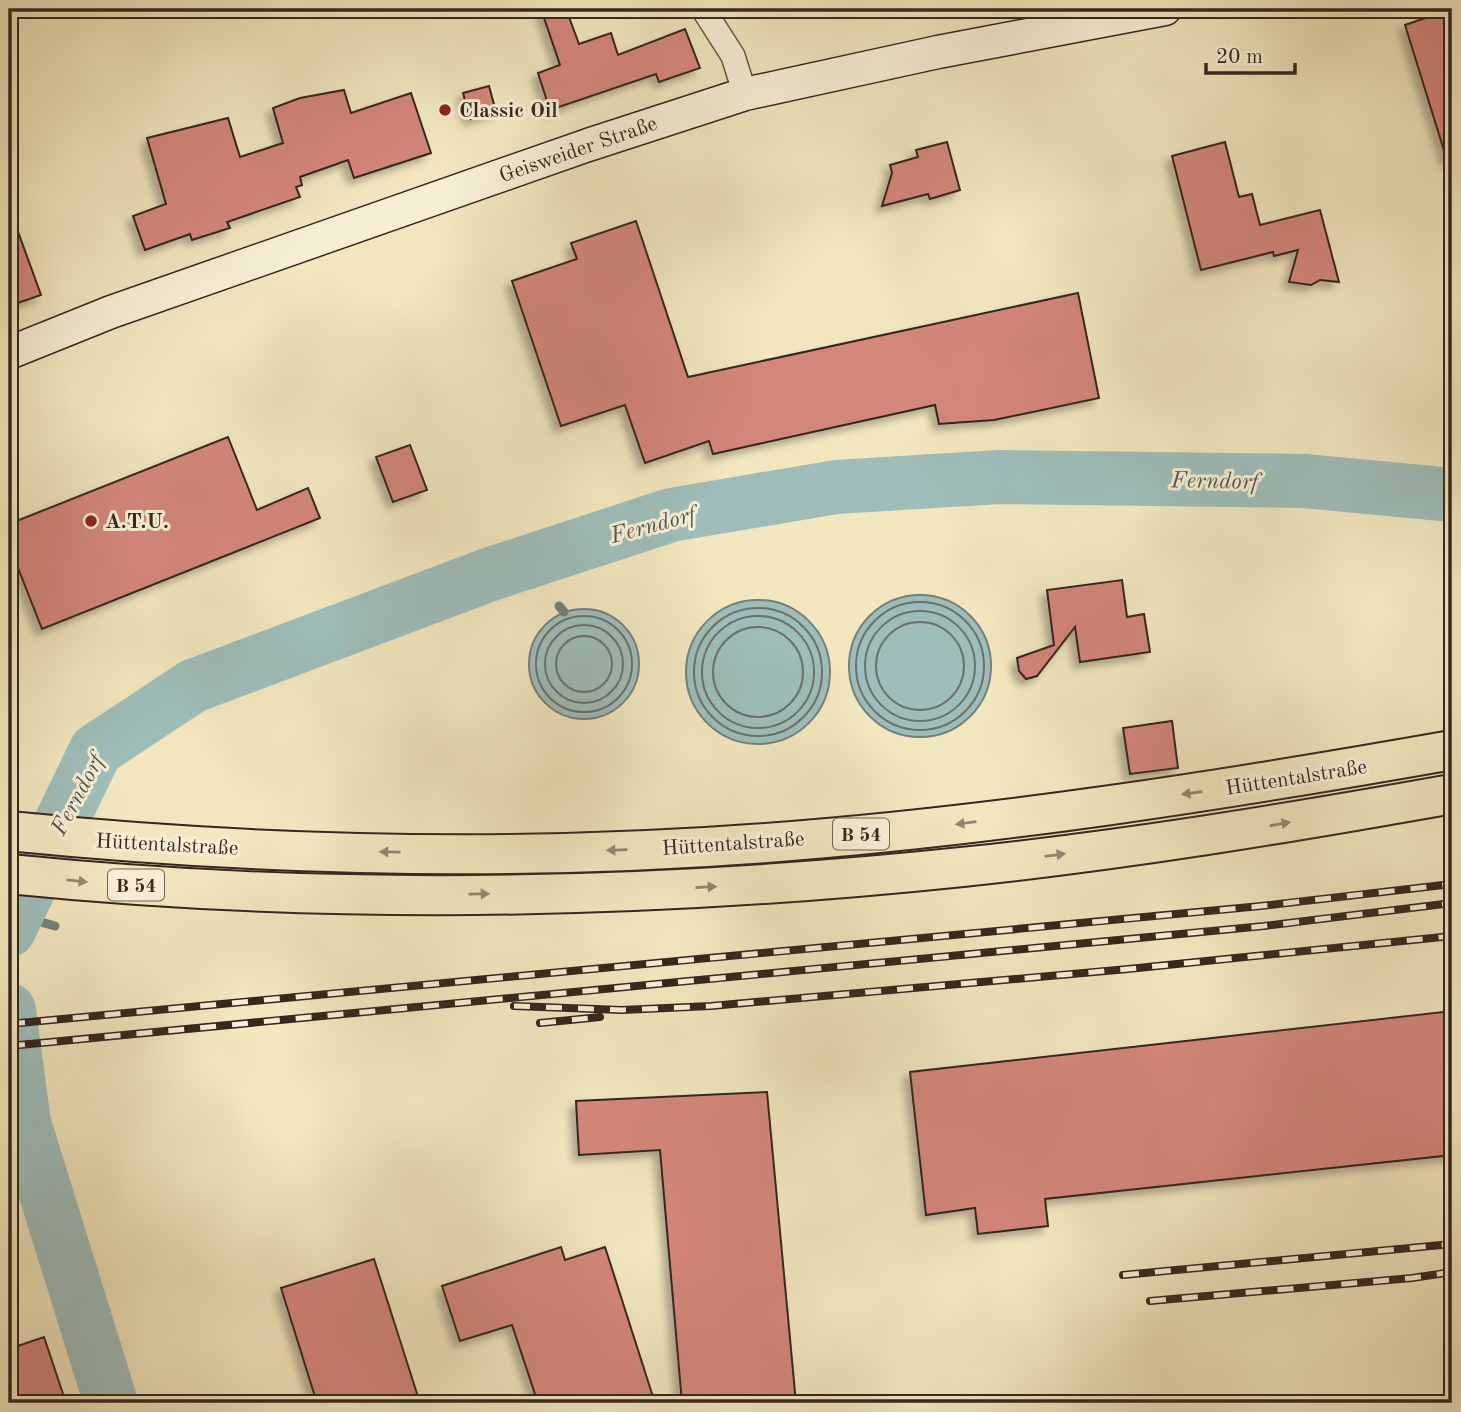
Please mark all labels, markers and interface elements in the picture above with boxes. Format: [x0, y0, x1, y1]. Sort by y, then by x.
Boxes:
scale bar [1206, 32, 1295, 76]
text: 20 m [1216, 47, 1263, 68]
place label: Classic Oil [459, 101, 558, 122]
marker: Classic Oil [437, 102, 453, 118]
street label: Geisweider Straße [497, 114, 660, 187]
water label: Ferndorf [1170, 469, 1263, 495]
water label: Ferndorf [607, 502, 703, 549]
place label: A.T.U. [105, 512, 169, 533]
marker: A.T.U. [83, 513, 99, 529]
water label: Ferndorf [47, 747, 112, 840]
street label: Hüttentalstraße [1224, 757, 1369, 800]
one-way arrow [1180, 788, 1202, 799]
one-way arrow [955, 817, 977, 828]
road number: B 54 [833, 818, 889, 849]
one-way arrow [1269, 818, 1291, 829]
street label: Hüttentalstraße [661, 829, 805, 860]
street label: Hüttentalstraße [95, 831, 239, 860]
one-way arrow [606, 844, 628, 855]
one-way arrow [379, 846, 401, 857]
one-way arrow [1044, 850, 1066, 861]
road number: B 54 [108, 870, 164, 900]
one-way arrow [66, 876, 88, 887]
one-way arrow [696, 881, 718, 892]
one-way arrow [468, 888, 490, 900]

